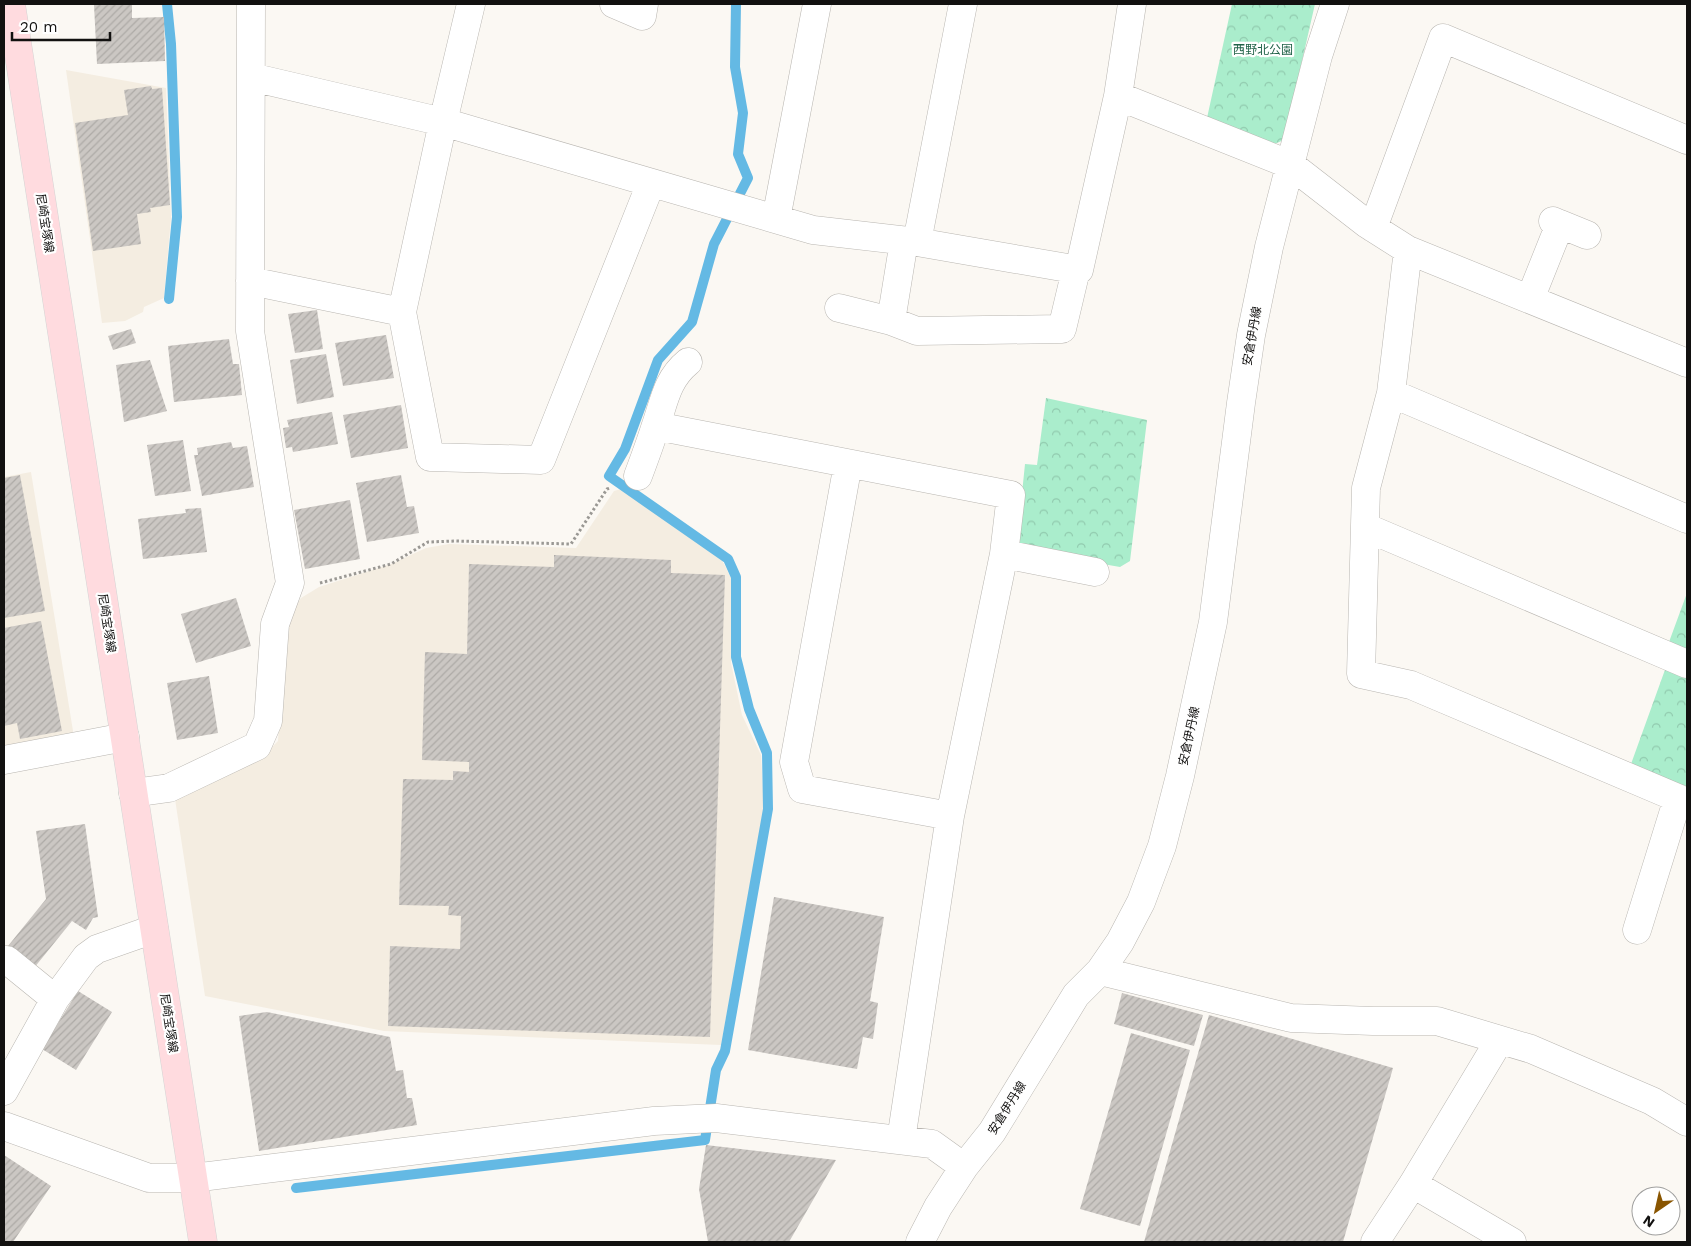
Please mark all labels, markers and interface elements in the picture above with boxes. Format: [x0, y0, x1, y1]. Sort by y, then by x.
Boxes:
scale bar [12, 10, 110, 42]
text: 20 m [20, 18, 58, 36]
park label: 西野北公園 [1233, 43, 1293, 57]
street label: 尼崎宝塚線 [33, 192, 57, 254]
street label: 安倉伊丹線 [1240, 305, 1264, 367]
street label: 尼崎宝塚線 [95, 592, 119, 654]
street label: 安倉伊丹線 [1176, 705, 1202, 767]
street label: 尼崎宝塚線 [157, 992, 181, 1054]
street label: 安倉伊丹線 [985, 1079, 1029, 1137]
north arrow [1631, 1186, 1681, 1236]
text: N [1640, 1212, 1658, 1231]

